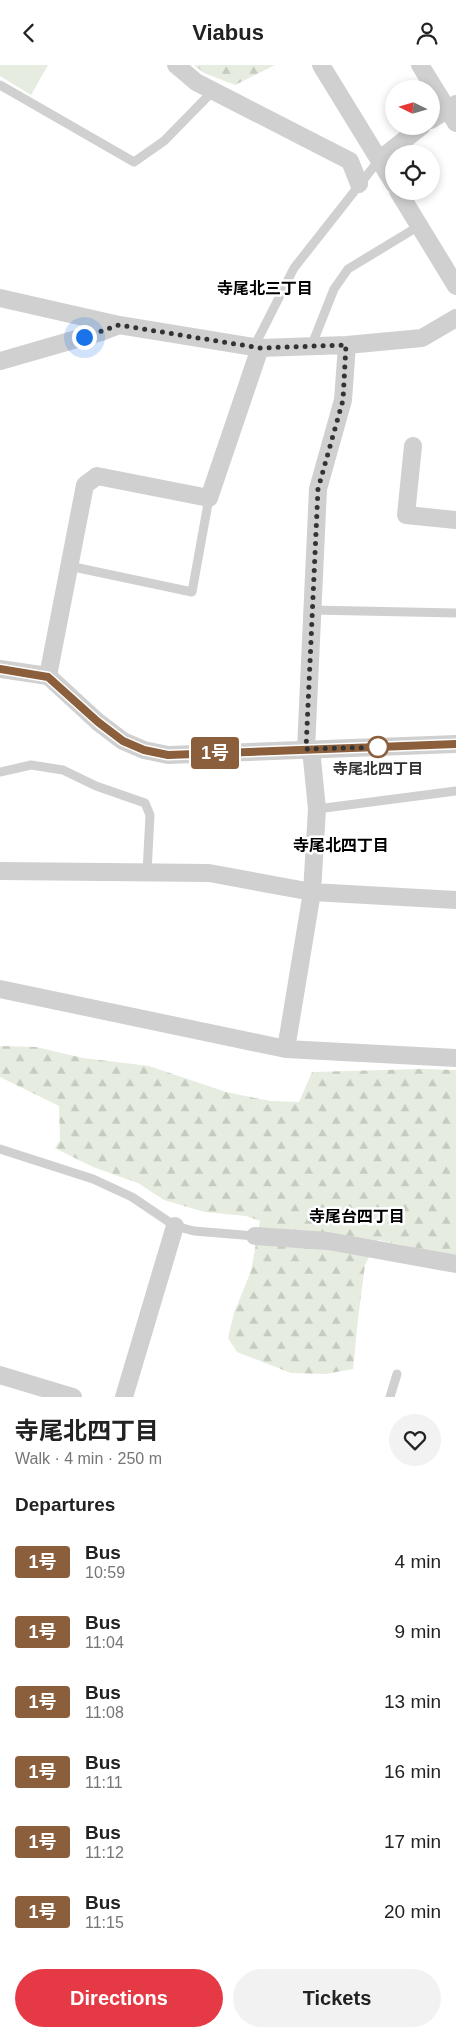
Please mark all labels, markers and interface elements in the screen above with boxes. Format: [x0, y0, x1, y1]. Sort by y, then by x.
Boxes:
icon: back [15, 19, 43, 47]
icon: person [413, 19, 441, 47]
text: Viabus [192, 20, 264, 45]
north arrow [385, 80, 440, 135]
map controls [385, 80, 440, 200]
button: locate [385, 145, 440, 200]
district label: 寺尾北三丁目 [217, 280, 313, 297]
your location [72, 325, 97, 350]
marker: 寺尾北四丁目 [367, 736, 389, 758]
line badge: 1号 [192, 737, 238, 769]
text: 1号 [201, 743, 229, 763]
place label: 寺尾北四丁目 [333, 760, 423, 777]
district label: 寺尾北四丁目 [293, 837, 389, 854]
district label: 寺尾台四丁目 [309, 1208, 405, 1225]
button: heart [389, 1414, 441, 1466]
text: 寺尾北四丁目 [15, 1417, 159, 1444]
text: Walk · 4 min · 250 m [15, 1450, 162, 1467]
text: Departures [15, 1494, 115, 1515]
text: Bus [85, 1542, 121, 1563]
text: 4 min [395, 1551, 441, 1572]
text: 1号 [28, 1552, 57, 1572]
text: 10:59 [85, 1564, 125, 1581]
text: Bus [85, 1612, 121, 1633]
text: 9 min [395, 1621, 441, 1642]
text: 1号 [28, 1622, 57, 1642]
text: 11:04 [85, 1634, 124, 1651]
text: Bus [85, 1682, 121, 1703]
text: 13 min [384, 1691, 441, 1712]
text: 1号 [28, 1692, 57, 1712]
text: 11:08 [85, 1704, 124, 1721]
text: Bus [85, 1752, 121, 1773]
text: 16 min [384, 1761, 441, 1782]
text: 1号 [28, 1762, 57, 1782]
text: 11:11 [85, 1774, 123, 1791]
text: Bus [85, 1822, 121, 1843]
text: 17 min [384, 1831, 441, 1852]
text: 1号 [28, 1832, 57, 1852]
text: 11:12 [85, 1844, 124, 1861]
text: Bus [85, 1892, 121, 1913]
text: 20 min [384, 1901, 441, 1922]
text: 1号 [28, 1902, 57, 1922]
text: 11:15 [85, 1914, 124, 1931]
button: Directions [15, 1969, 223, 2027]
button: Tickets [233, 1969, 441, 2027]

